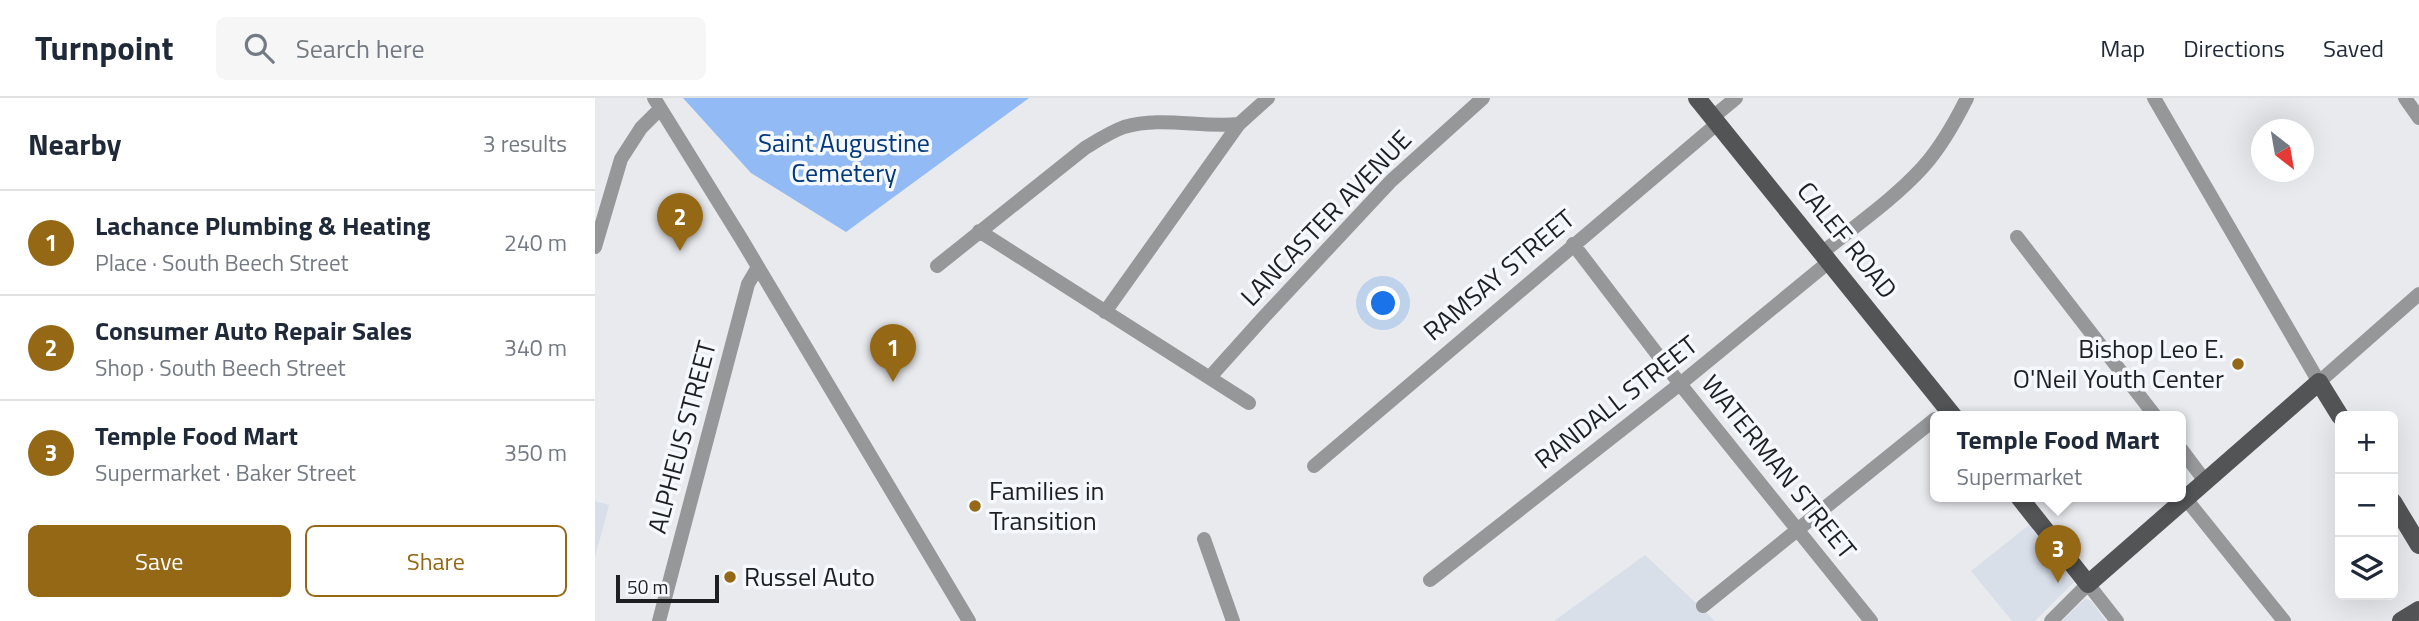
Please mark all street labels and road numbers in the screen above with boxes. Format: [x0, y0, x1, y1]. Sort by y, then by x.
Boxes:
street label: LANCASTER AVENUE [1231, 121, 1420, 315]
street label: CALEF ROAD [1788, 173, 1907, 307]
street label: RAMSAY STREET [1414, 199, 1583, 350]
street label: RANDALL STREET [1526, 325, 1706, 478]
street label: ALPHEUS STREET [637, 336, 726, 538]
street label: WATERMAN STREET [1693, 366, 1866, 568]

